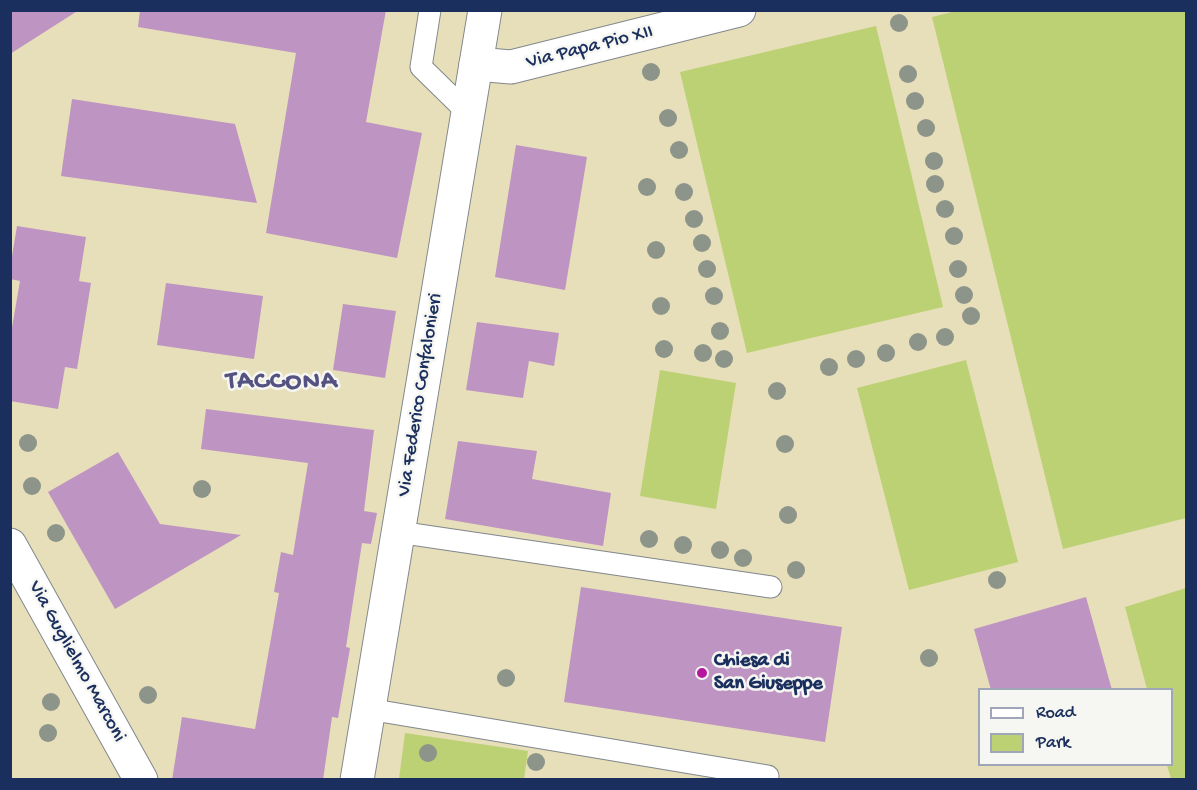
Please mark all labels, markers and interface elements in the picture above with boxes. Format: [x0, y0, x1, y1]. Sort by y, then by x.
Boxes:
street label: Via Papa Pio XII [524, 21, 656, 75]
street label: Via Federico Confalonieri [393, 292, 449, 498]
district label: TACCONA [226, 367, 338, 399]
street label: Via Guglielmo Marconi [22, 577, 130, 747]
place label: Chiesa di San Giuseppe [714, 650, 823, 697]
marker: Chiesa di San Giuseppe [695, 666, 709, 680]
legend [978, 688, 1173, 766]
text: Road [1036, 703, 1075, 724]
text: Park [1036, 733, 1070, 754]

